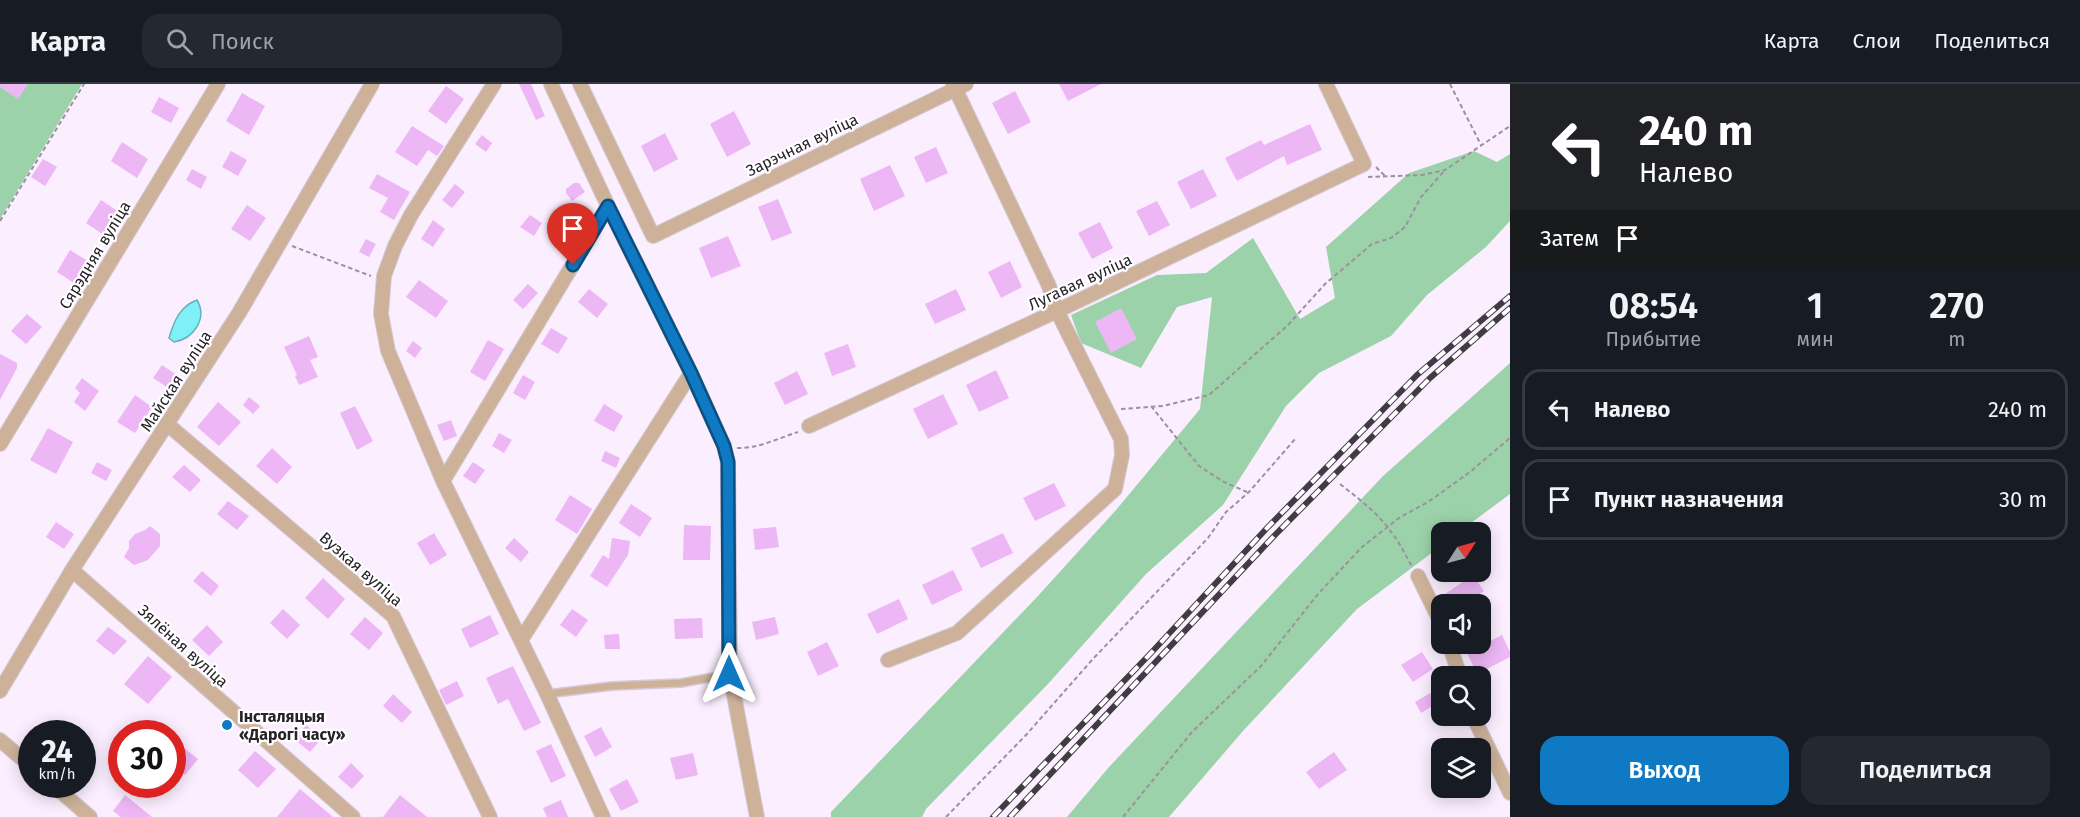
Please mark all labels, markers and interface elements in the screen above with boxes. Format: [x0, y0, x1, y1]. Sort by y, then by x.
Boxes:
search box [142, 14, 562, 68]
text: Карта [30, 25, 106, 58]
icon: search [163, 25, 196, 58]
text: Поиск [211, 28, 274, 55]
text: Карта [1764, 28, 1820, 54]
text: Слои [1853, 28, 1901, 54]
text: Поделиться [1934, 28, 2050, 54]
text: 240 m [1639, 106, 1753, 156]
icon: left [1540, 108, 1618, 186]
street label: Зарэчная вуліца [743, 110, 861, 180]
text: Налево [1639, 157, 1733, 189]
street label: Сярэдняя вуліца [55, 197, 135, 313]
pin [547, 203, 598, 265]
icon: arrive [556, 212, 589, 245]
icon: arrive [1611, 222, 1644, 255]
text: Затем [1540, 225, 1599, 252]
street label: Лугавая вуліца [1025, 250, 1135, 314]
text: 08:54 [1609, 284, 1698, 328]
text: 1 [1807, 284, 1823, 328]
text: 270 [1929, 284, 1985, 328]
street label: Майская вуліца [136, 327, 216, 435]
text: Прибытие [1606, 327, 1701, 351]
text: мин [1797, 327, 1834, 351]
text: m [1948, 327, 1965, 351]
icon: left [1543, 393, 1576, 426]
text: Налево [1594, 396, 1670, 423]
text: 240 m [1988, 396, 2047, 423]
icon: arrive [1543, 483, 1576, 516]
text: Пункт назначения [1594, 486, 1784, 513]
text: 30 m [1999, 486, 2047, 513]
north arrow [1431, 522, 1491, 582]
map controls [1431, 522, 1491, 798]
street label: Вузкая вуліца [316, 528, 406, 610]
button: sound [1431, 594, 1491, 654]
street label: Зялёная вуліца [134, 601, 232, 691]
position arrow [697, 642, 761, 706]
button: search [1431, 666, 1491, 726]
place label: Інсталяцыя «Дарогі часу» [239, 707, 346, 744]
marker: Інсталяцыя «Дарогі часу» [220, 718, 234, 732]
speed limit sign: 30 [108, 720, 186, 798]
text: 24 [41, 734, 73, 770]
button: Выход [1540, 736, 1789, 805]
button: Поделиться [1801, 736, 2050, 805]
button: layers [1431, 738, 1491, 798]
text: km/h [38, 765, 76, 783]

